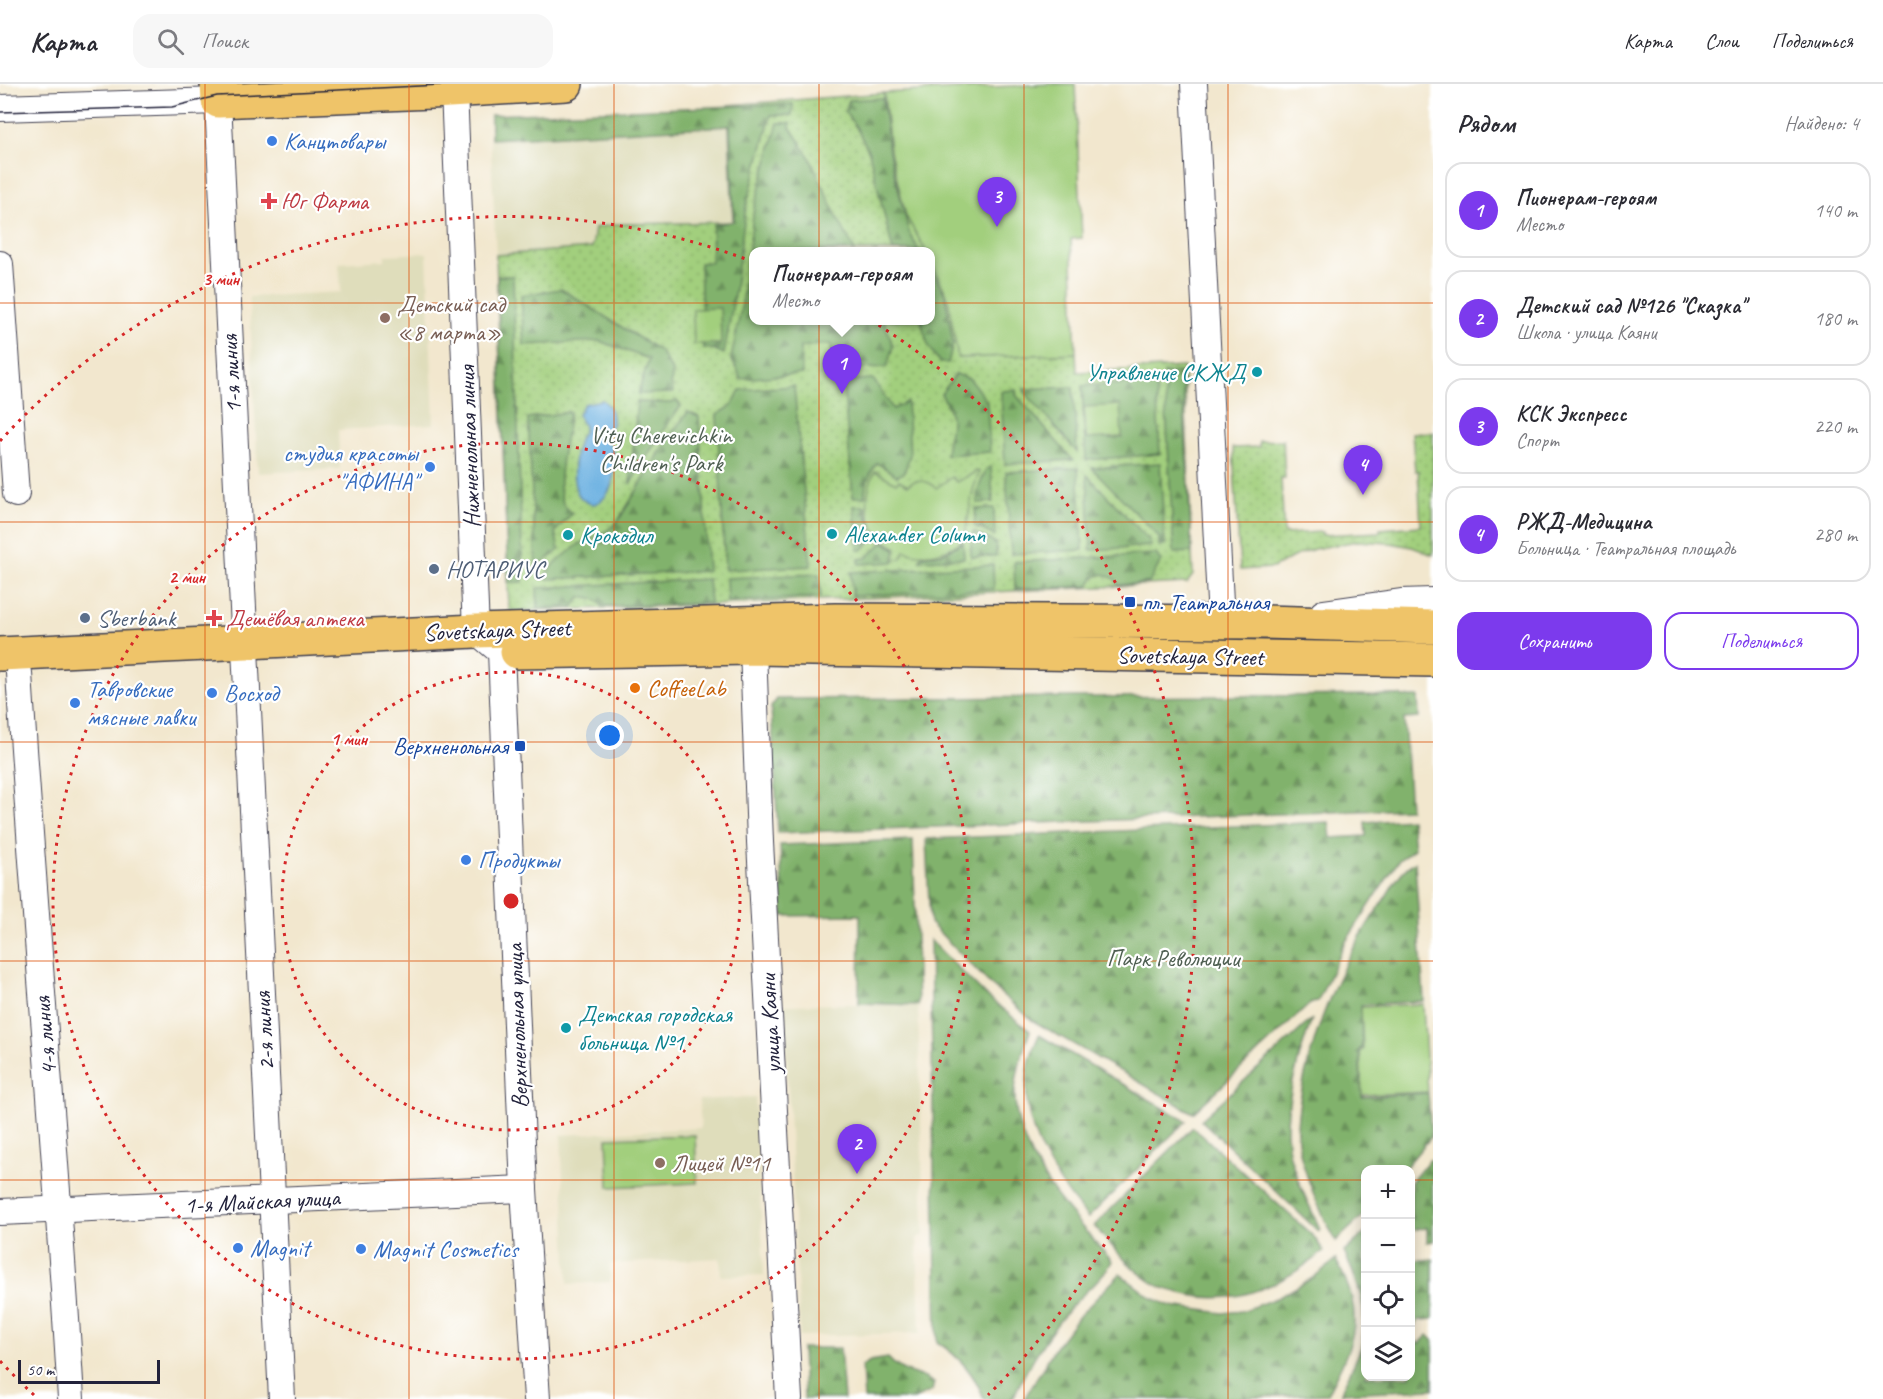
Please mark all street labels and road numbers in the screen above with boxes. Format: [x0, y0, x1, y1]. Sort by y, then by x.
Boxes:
street label: 1-я линия [214, 332, 248, 414]
street label: Нижненольная линия [451, 364, 487, 529]
street label: Sovetskaya Street [423, 612, 573, 648]
street label: Sovetskaya Street [1116, 640, 1266, 672]
street label: Верхненольная улица [499, 942, 535, 1109]
street label: улица Каяни [752, 971, 788, 1076]
street label: 2-я линия [247, 989, 281, 1071]
street label: 4-я линия [26, 994, 63, 1077]
street label: 1-я Майская улица [184, 1182, 342, 1220]

